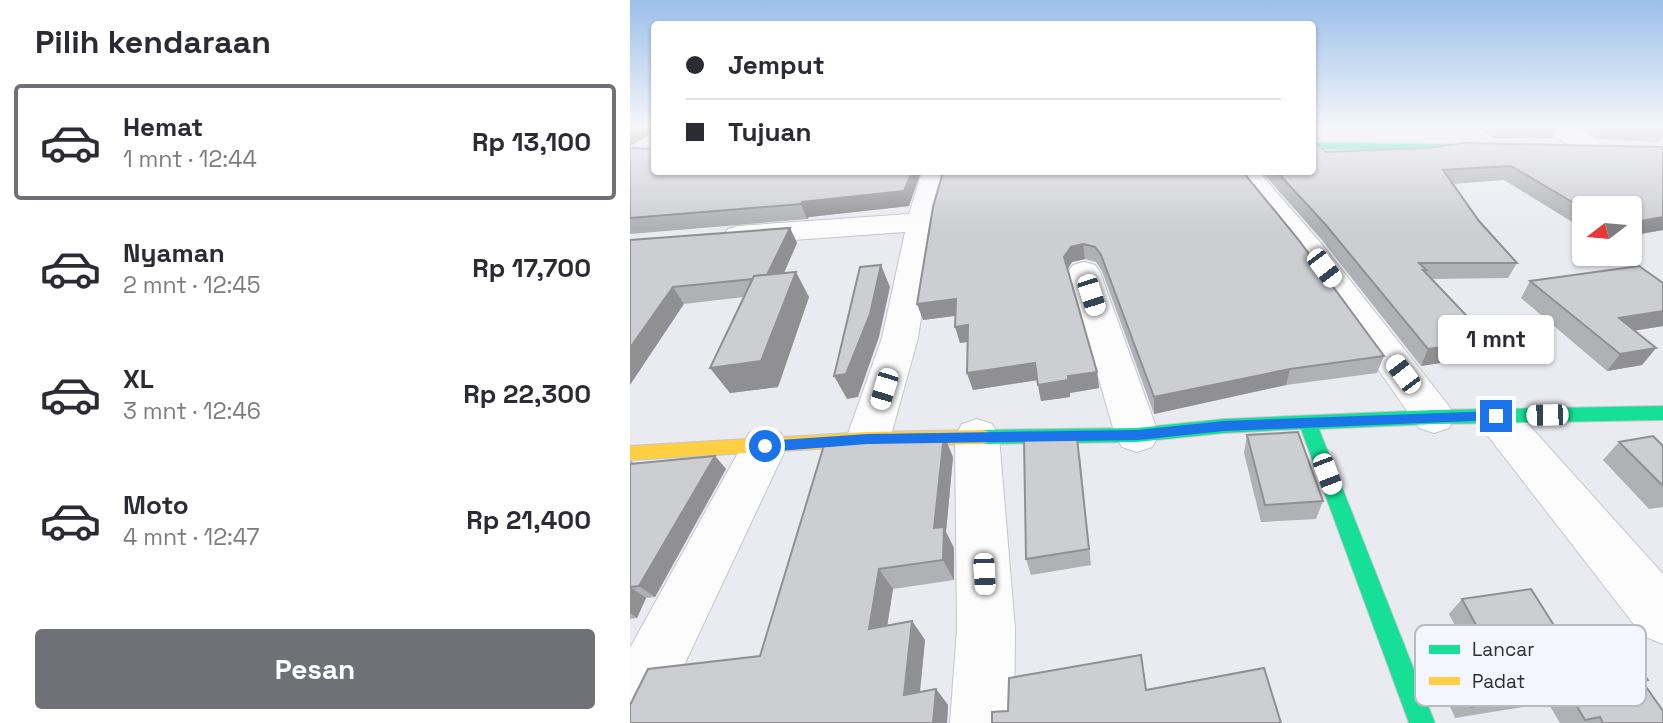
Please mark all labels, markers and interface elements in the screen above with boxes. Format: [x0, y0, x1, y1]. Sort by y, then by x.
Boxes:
text: Pilih kendaraan [35, 22, 271, 62]
text: Jemput [728, 48, 825, 82]
text: Hemat [123, 110, 203, 144]
icon: car [39, 111, 102, 174]
text: Tujuan [728, 115, 811, 149]
text: Rp 13,100 [472, 125, 591, 159]
text: 1 mnt · 12:44 [123, 144, 257, 174]
north arrow [1572, 196, 1642, 266]
map controls [1572, 196, 1642, 266]
text: Nyaman [123, 236, 225, 270]
icon: car [39, 237, 102, 300]
car [1303, 245, 1346, 291]
text: Rp 17,700 [472, 251, 591, 285]
text: 2 mnt · 12:45 [123, 270, 261, 300]
car [1075, 272, 1108, 318]
callout: 1 mnt [1438, 314, 1554, 364]
text: 1 mnt [1466, 324, 1526, 354]
car [1382, 351, 1425, 397]
text: XL [123, 362, 154, 396]
icon: car [39, 363, 102, 426]
car [868, 366, 901, 412]
text: Rp 22,300 [463, 377, 591, 411]
text: 3 mnt · 12:46 [123, 396, 261, 426]
route end [1480, 400, 1512, 432]
car [1526, 404, 1569, 426]
route start [749, 430, 781, 462]
car [1310, 451, 1345, 497]
text: Moto [123, 488, 189, 522]
icon: car [39, 489, 102, 552]
text: Rp 21,400 [466, 503, 591, 537]
text: 4 mnt · 12:47 [123, 522, 259, 552]
car [973, 552, 996, 596]
legend [1415, 625, 1646, 706]
button: Pesan [35, 629, 595, 709]
text: Lancar [1472, 637, 1534, 662]
text: Padat [1472, 669, 1525, 694]

